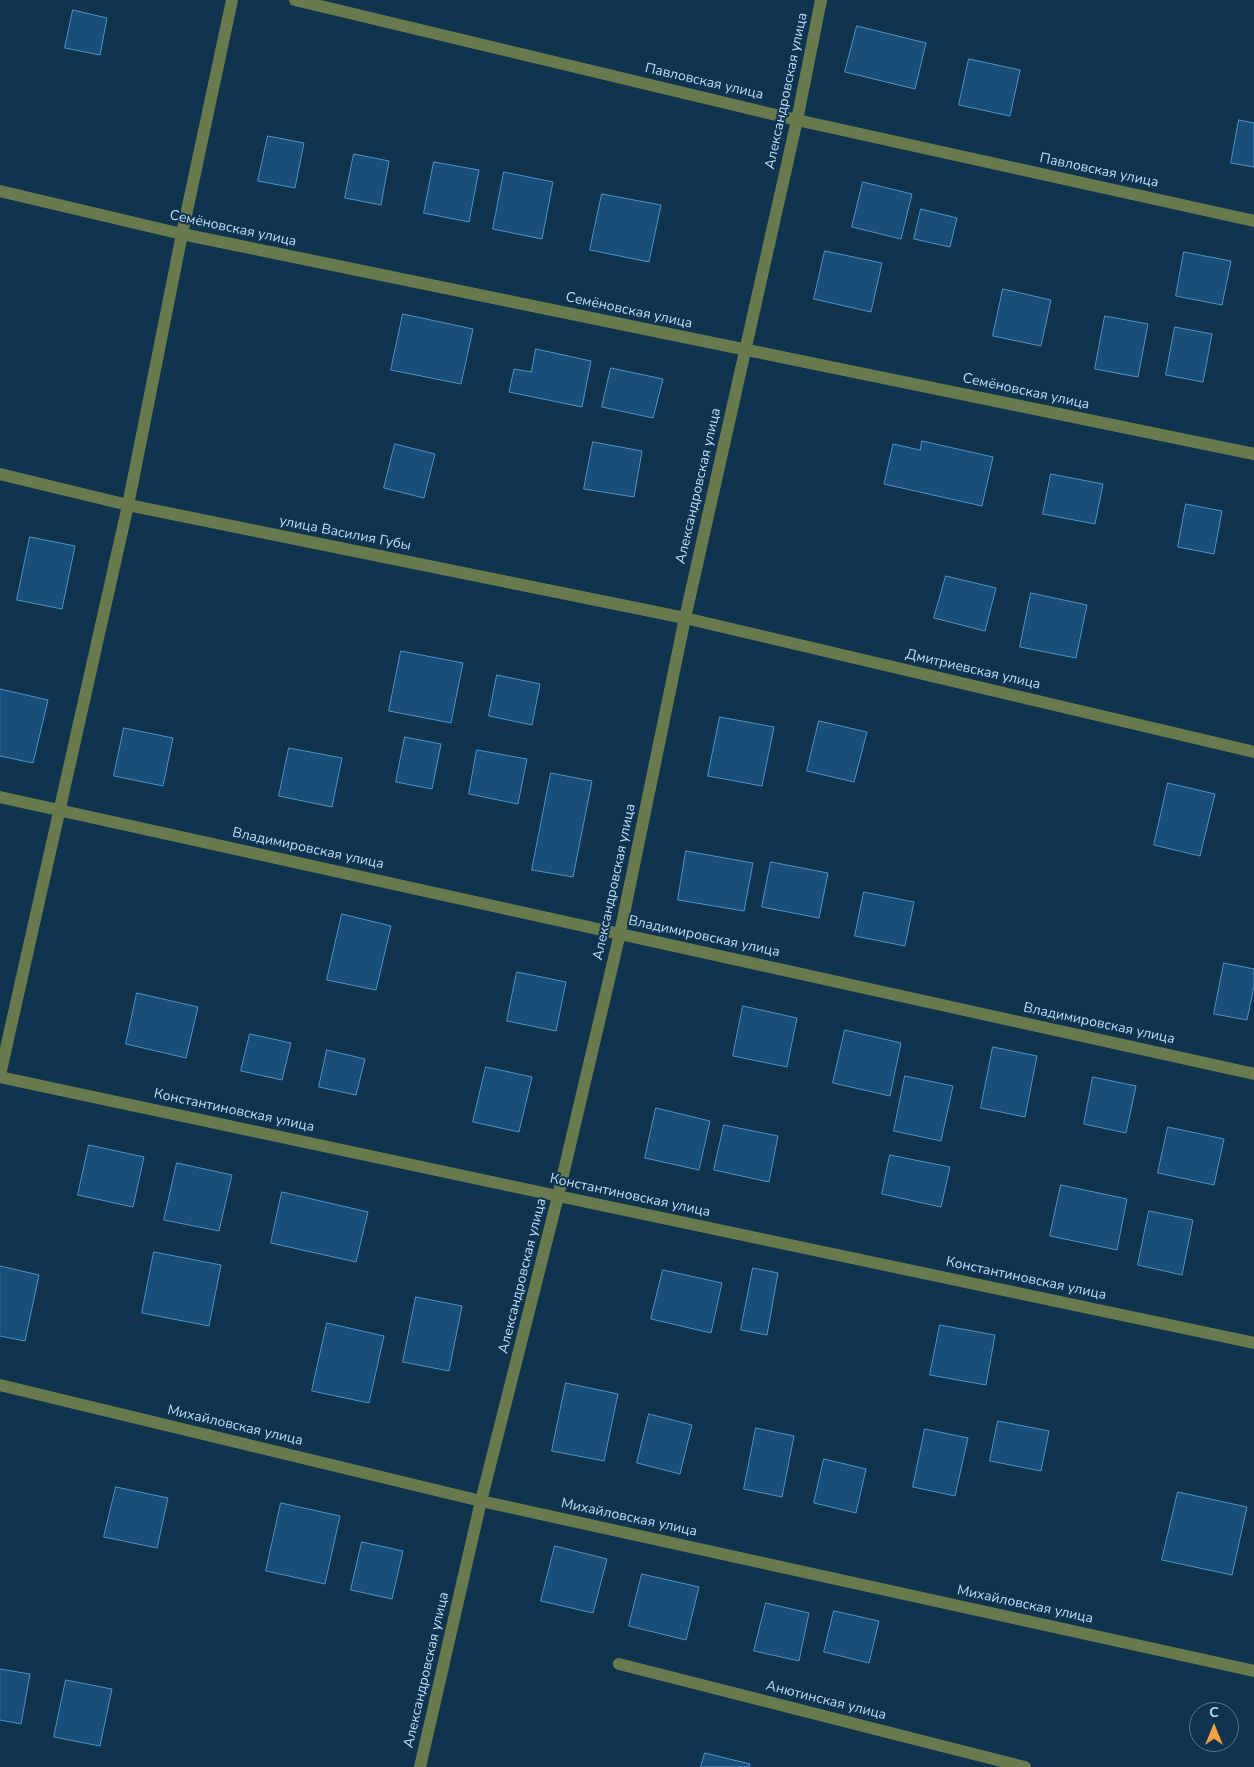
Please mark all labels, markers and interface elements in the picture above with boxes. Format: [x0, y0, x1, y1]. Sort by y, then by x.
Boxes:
street label: Александровская улица [762, 11, 812, 171]
street label: Павловская улица [643, 60, 765, 104]
street label: Павловская улица [1038, 150, 1160, 192]
street label: Семёновская улица [168, 207, 298, 251]
street label: Семёновская улица [564, 289, 694, 333]
street label: Семёновская улица [961, 370, 1091, 414]
street label: Александровская улица [673, 406, 725, 566]
street label: улица Василия Губы [278, 513, 412, 555]
street label: Дмитриевская улица [904, 646, 1042, 694]
street label: Александровская улица [590, 802, 640, 962]
street label: Владимировская улица [231, 825, 385, 873]
street label: Владимировская улица [627, 913, 781, 961]
street label: Владимировская улица [1022, 1000, 1176, 1048]
street label: Константиновская улица [152, 1086, 316, 1136]
street label: Константиновская улица [548, 1171, 712, 1221]
street label: Александровская улица [496, 1197, 550, 1355]
street label: Константиновская улица [944, 1254, 1108, 1304]
street label: Михайловская улица [166, 1402, 304, 1450]
street label: Михайловская улица [559, 1495, 699, 1541]
street label: Михайловская улица [955, 1582, 1095, 1628]
street label: Александровская улица [401, 1590, 453, 1750]
street label: Анютинская улица [764, 1678, 888, 1724]
north arrow [1189, 1702, 1239, 1752]
text: С [1209, 1703, 1219, 1722]

